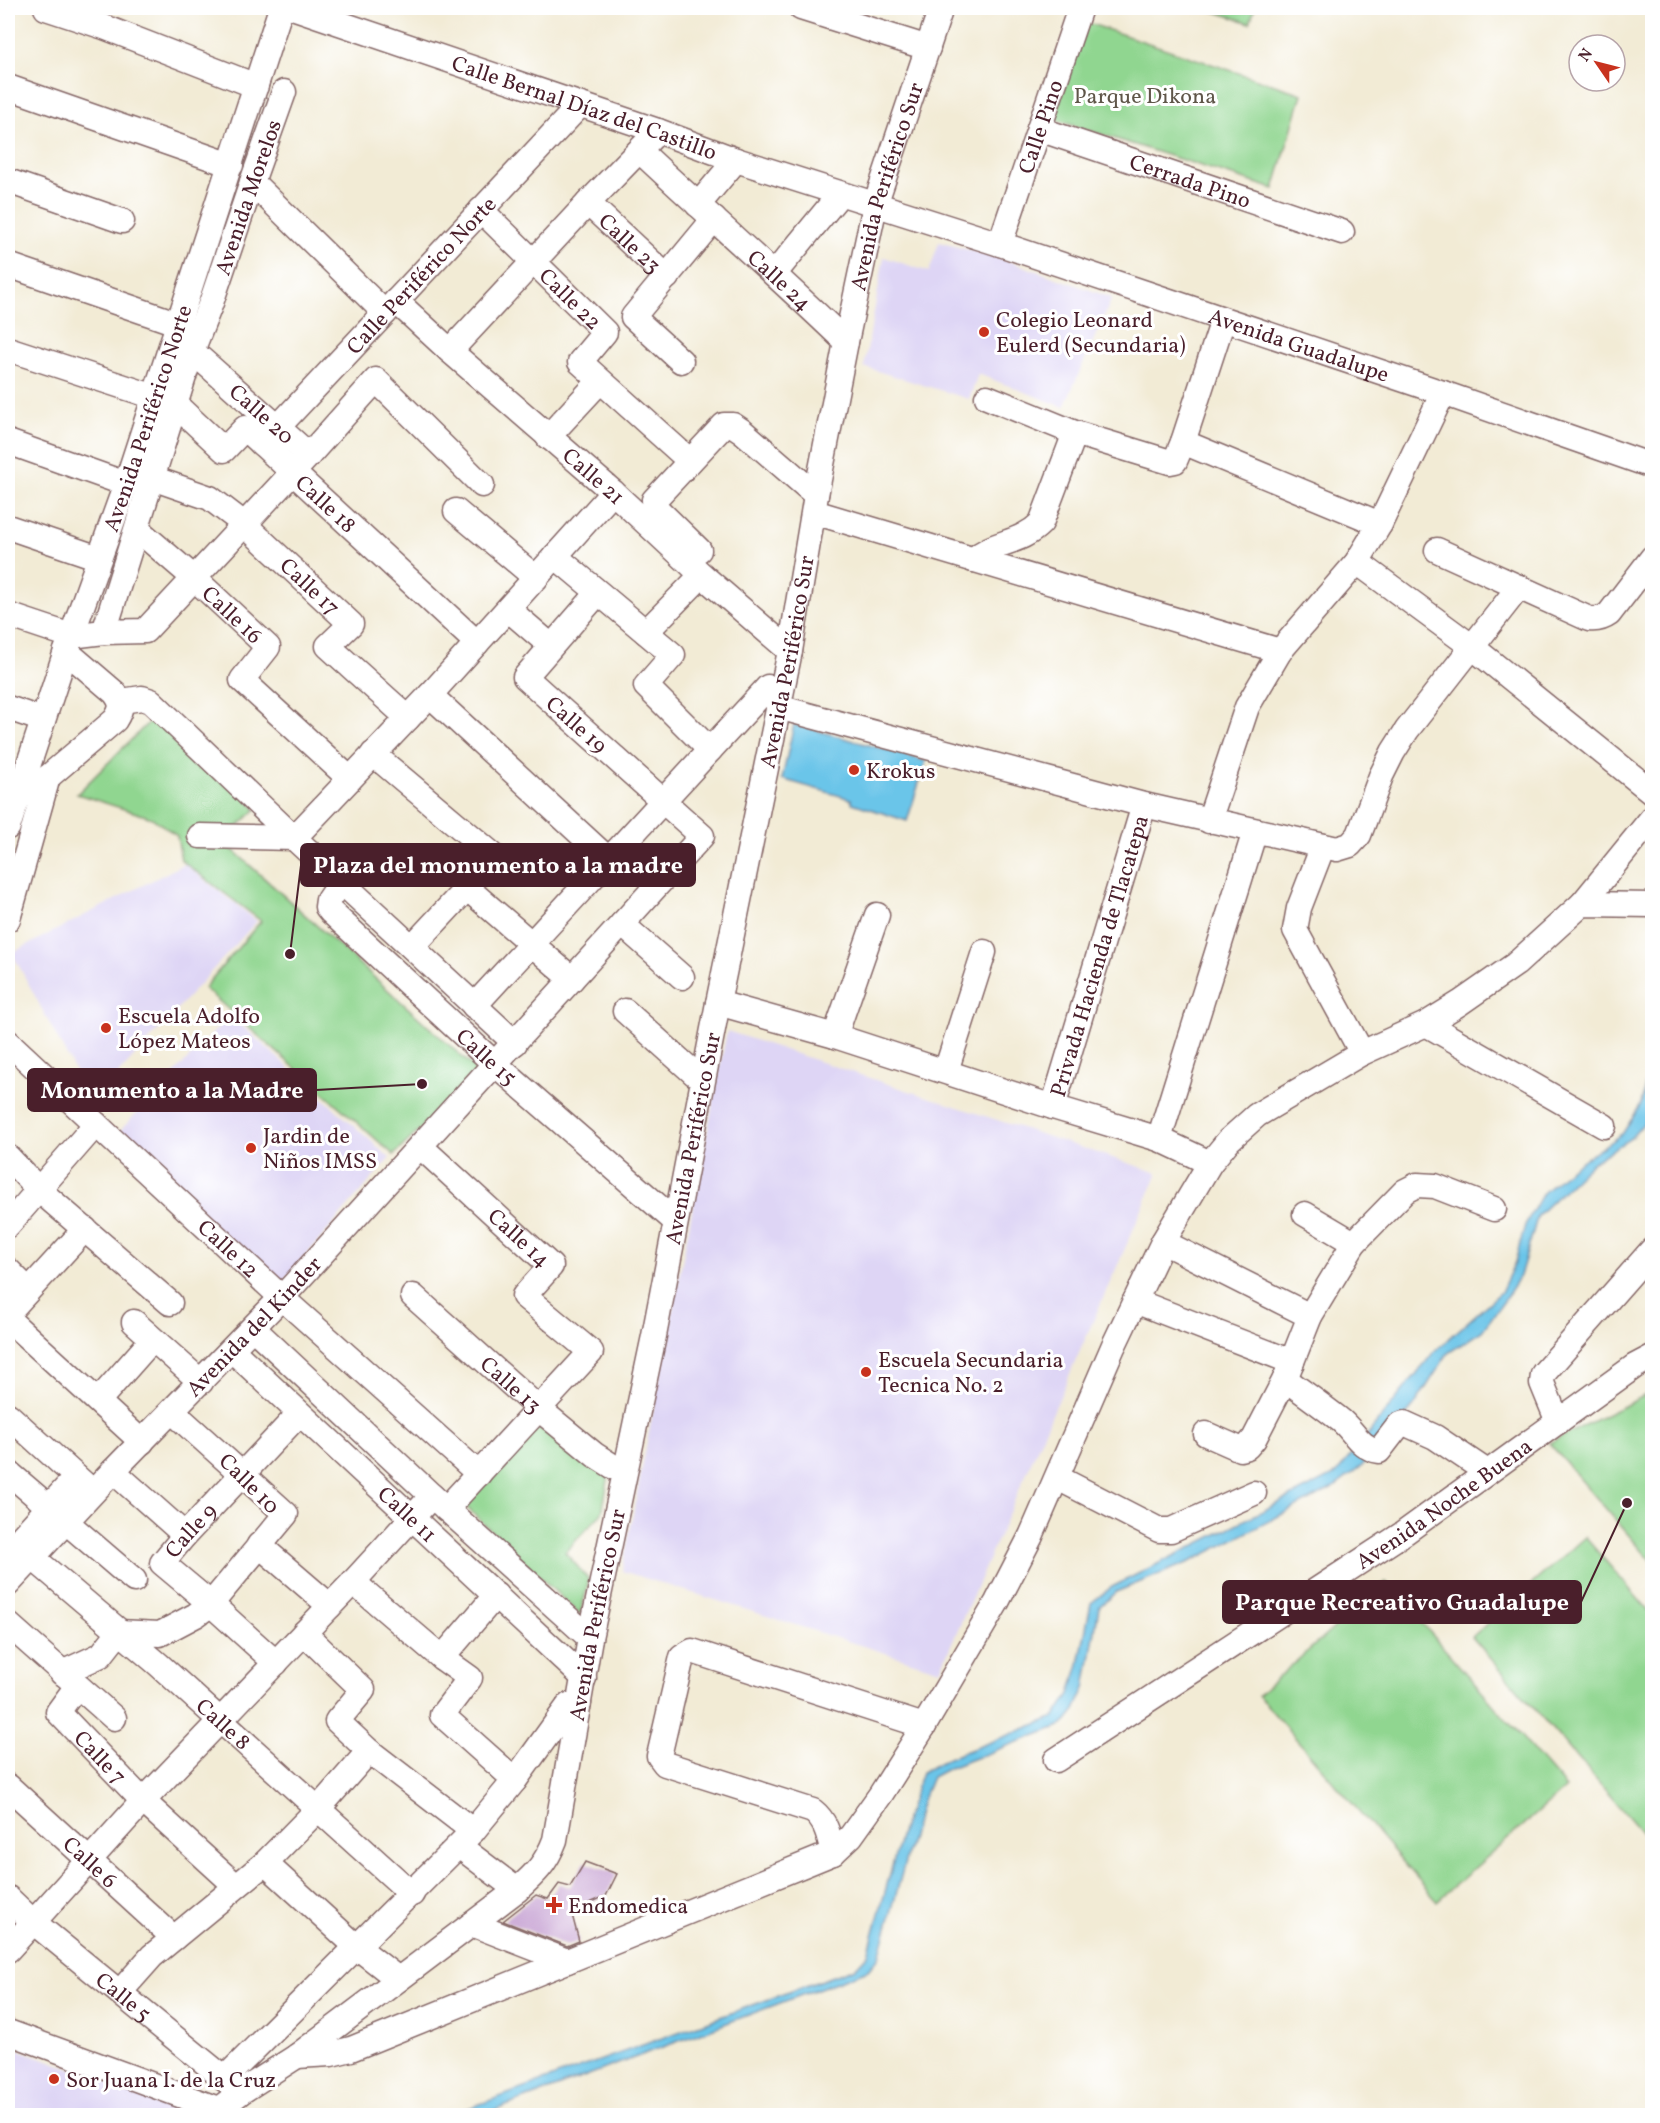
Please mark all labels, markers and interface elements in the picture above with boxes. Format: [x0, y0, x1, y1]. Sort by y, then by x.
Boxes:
north arrow [1567, 33, 1627, 93]
text: N [1574, 44, 1599, 67]
street label: Calle Bernal Díaz del Castillo [447, 49, 721, 170]
street label: Calle Pino [1012, 76, 1073, 179]
street label: Avenida Periférico Sur [844, 79, 933, 294]
park label: Parque Dikona [1074, 82, 1216, 113]
street label: Avenida Morelos [208, 116, 291, 280]
street label: Cerrada Pino [1125, 148, 1254, 218]
street label: Calle Periférico Norte [340, 190, 505, 363]
street label: Calle 23 [590, 207, 667, 282]
street label: Calle 24 [739, 244, 817, 319]
street label: Calle 22 [531, 262, 607, 338]
street label: Avenida Periférico Norte [97, 301, 201, 537]
street label: Avenida Guadalupe [1204, 302, 1392, 392]
place label: Colegio Leonard Eulerd (Secundaria) [996, 306, 1186, 362]
marker: Colegio Leonard Eulerd (Secundaria) [977, 325, 991, 339]
street label: Calle 20 [221, 378, 300, 453]
street label: Calle 21 [554, 442, 630, 513]
street label: Calle 18 [287, 469, 362, 541]
street label: Calle 17 [272, 552, 346, 624]
street label: Avenida Periférico Sur [753, 553, 824, 771]
street label: Calle 16 [194, 580, 268, 652]
street label: Calle 19 [538, 690, 613, 762]
place label: Krokus [866, 757, 935, 788]
marker: Krokus [847, 763, 861, 777]
street label: Privada Hacienda de Tlacatepa [1044, 812, 1158, 1101]
callout: Plaza del monumento a la madre [301, 844, 695, 886]
text: Plaza del monumento a la madre [313, 850, 683, 884]
place label: Escuela Adolfo López Mateos [118, 1002, 260, 1058]
marker: Escuela Adolfo López Mateos [99, 1021, 113, 1035]
street label: Calle 15 [448, 1022, 522, 1094]
street label: Avenida Periférico Sur [659, 1030, 730, 1248]
callout: Monumento a la Madre [28, 1069, 316, 1111]
text: Monumento a la Madre [40, 1075, 304, 1109]
place label: Jardin de Niños IMSS [263, 1122, 377, 1178]
marker: Jardin de Niños IMSS [244, 1141, 258, 1155]
street label: Calle 14 [480, 1202, 556, 1276]
street label: Calle 12 [189, 1213, 265, 1286]
street label: Avenida del Kinder [180, 1251, 330, 1405]
place label: Escuela Secundaria Tecnica No. 2 [878, 1346, 1063, 1402]
street label: Calle 13 [472, 1350, 547, 1422]
marker: Escuela Secundaria Tecnica No. 2 [859, 1365, 873, 1379]
street label: Avenida Noche Buena [1351, 1432, 1540, 1578]
street label: Calle 10 [211, 1447, 286, 1522]
street label: Calle 11 [370, 1480, 442, 1551]
street label: Calle 9 [159, 1497, 225, 1566]
street label: Avenida Periférico Sur [563, 1506, 635, 1724]
callout: Parque Recreativo Guadalupe [1223, 1581, 1581, 1623]
text: Parque Recreativo Guadalupe [1235, 1587, 1569, 1621]
street label: Calle 8 [188, 1692, 256, 1759]
street label: Calle 7 [66, 1725, 132, 1792]
street label: Calle 6 [55, 1830, 123, 1897]
place label: Endomedica [568, 1892, 688, 1923]
marker: Endomedica [545, 1896, 563, 1914]
street label: Calle 5 [88, 1966, 157, 2030]
place label: Sor Juana I. de la Cruz [66, 2066, 276, 2097]
marker: Sor Juana I. de la Cruz [47, 2072, 61, 2086]

